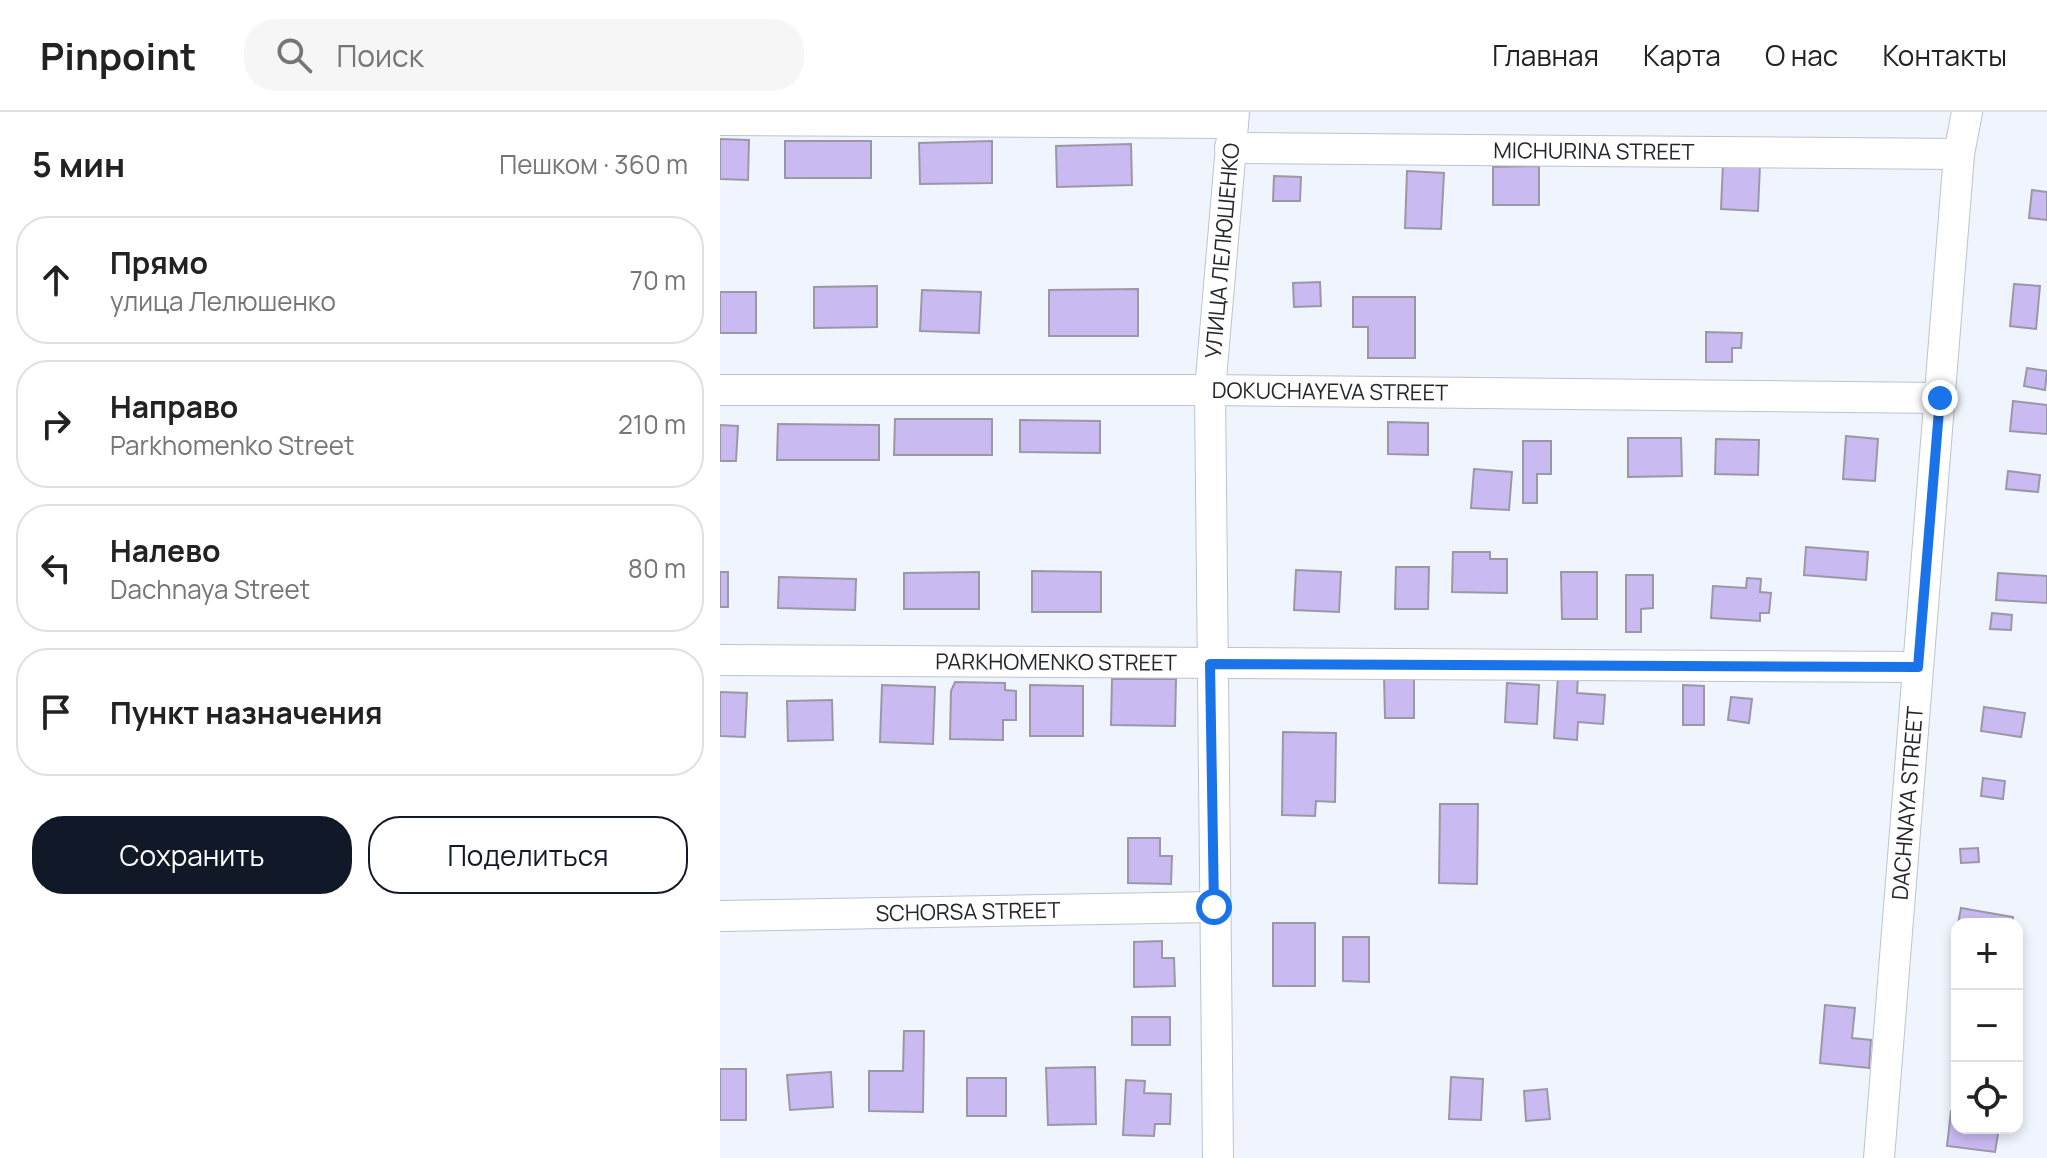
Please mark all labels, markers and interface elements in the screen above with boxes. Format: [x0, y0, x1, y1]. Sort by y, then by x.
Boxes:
search box [244, 19, 804, 91]
text: Pinpoint [40, 29, 196, 81]
icon: search [272, 33, 316, 77]
text: Поиск [336, 35, 424, 76]
text: Главная [1492, 36, 1599, 74]
text: Карта [1643, 36, 1721, 74]
text: О нас [1765, 36, 1838, 74]
text: Контакты [1882, 36, 2007, 74]
street label: MICHURINA STREET [1493, 135, 1695, 167]
text: 5 мин [32, 141, 125, 187]
street label: УЛИЦА ЛЕЛЮШЕНКО [1198, 142, 1246, 359]
text: Пешком · 360 m [499, 146, 688, 182]
text: Прямо [110, 242, 208, 283]
icon: ahead [34, 258, 78, 302]
text: 70 m [630, 262, 686, 298]
text: улица Лелюшенко [110, 283, 336, 319]
street label: DOKUCHAYEVA STREET [1212, 375, 1448, 408]
route end [1922, 380, 1958, 416]
text: Направо [110, 386, 238, 427]
icon: right [34, 402, 78, 446]
text: 210 m [618, 406, 686, 442]
text: Parkhomenko Street [110, 427, 354, 463]
text: Налево [110, 530, 220, 571]
icon: left [34, 546, 78, 590]
text: 80 m [628, 550, 686, 586]
text: Dachnaya Street [110, 571, 310, 607]
street label: PARKHOMENKO STREET [935, 646, 1177, 678]
icon: arrive [34, 690, 78, 734]
text: Пункт назначения [110, 692, 383, 733]
street label: DACHNAYA STREET [1885, 705, 1930, 901]
button: Сохранить [32, 816, 352, 894]
button: Поделиться [368, 816, 688, 894]
route start [1196, 889, 1232, 925]
street label: SCHORSA STREET [875, 895, 1061, 928]
map controls [1951, 918, 2023, 1134]
button: + [1951, 918, 2023, 990]
button: − [1951, 990, 2023, 1062]
button: locate [1951, 1062, 2023, 1134]

